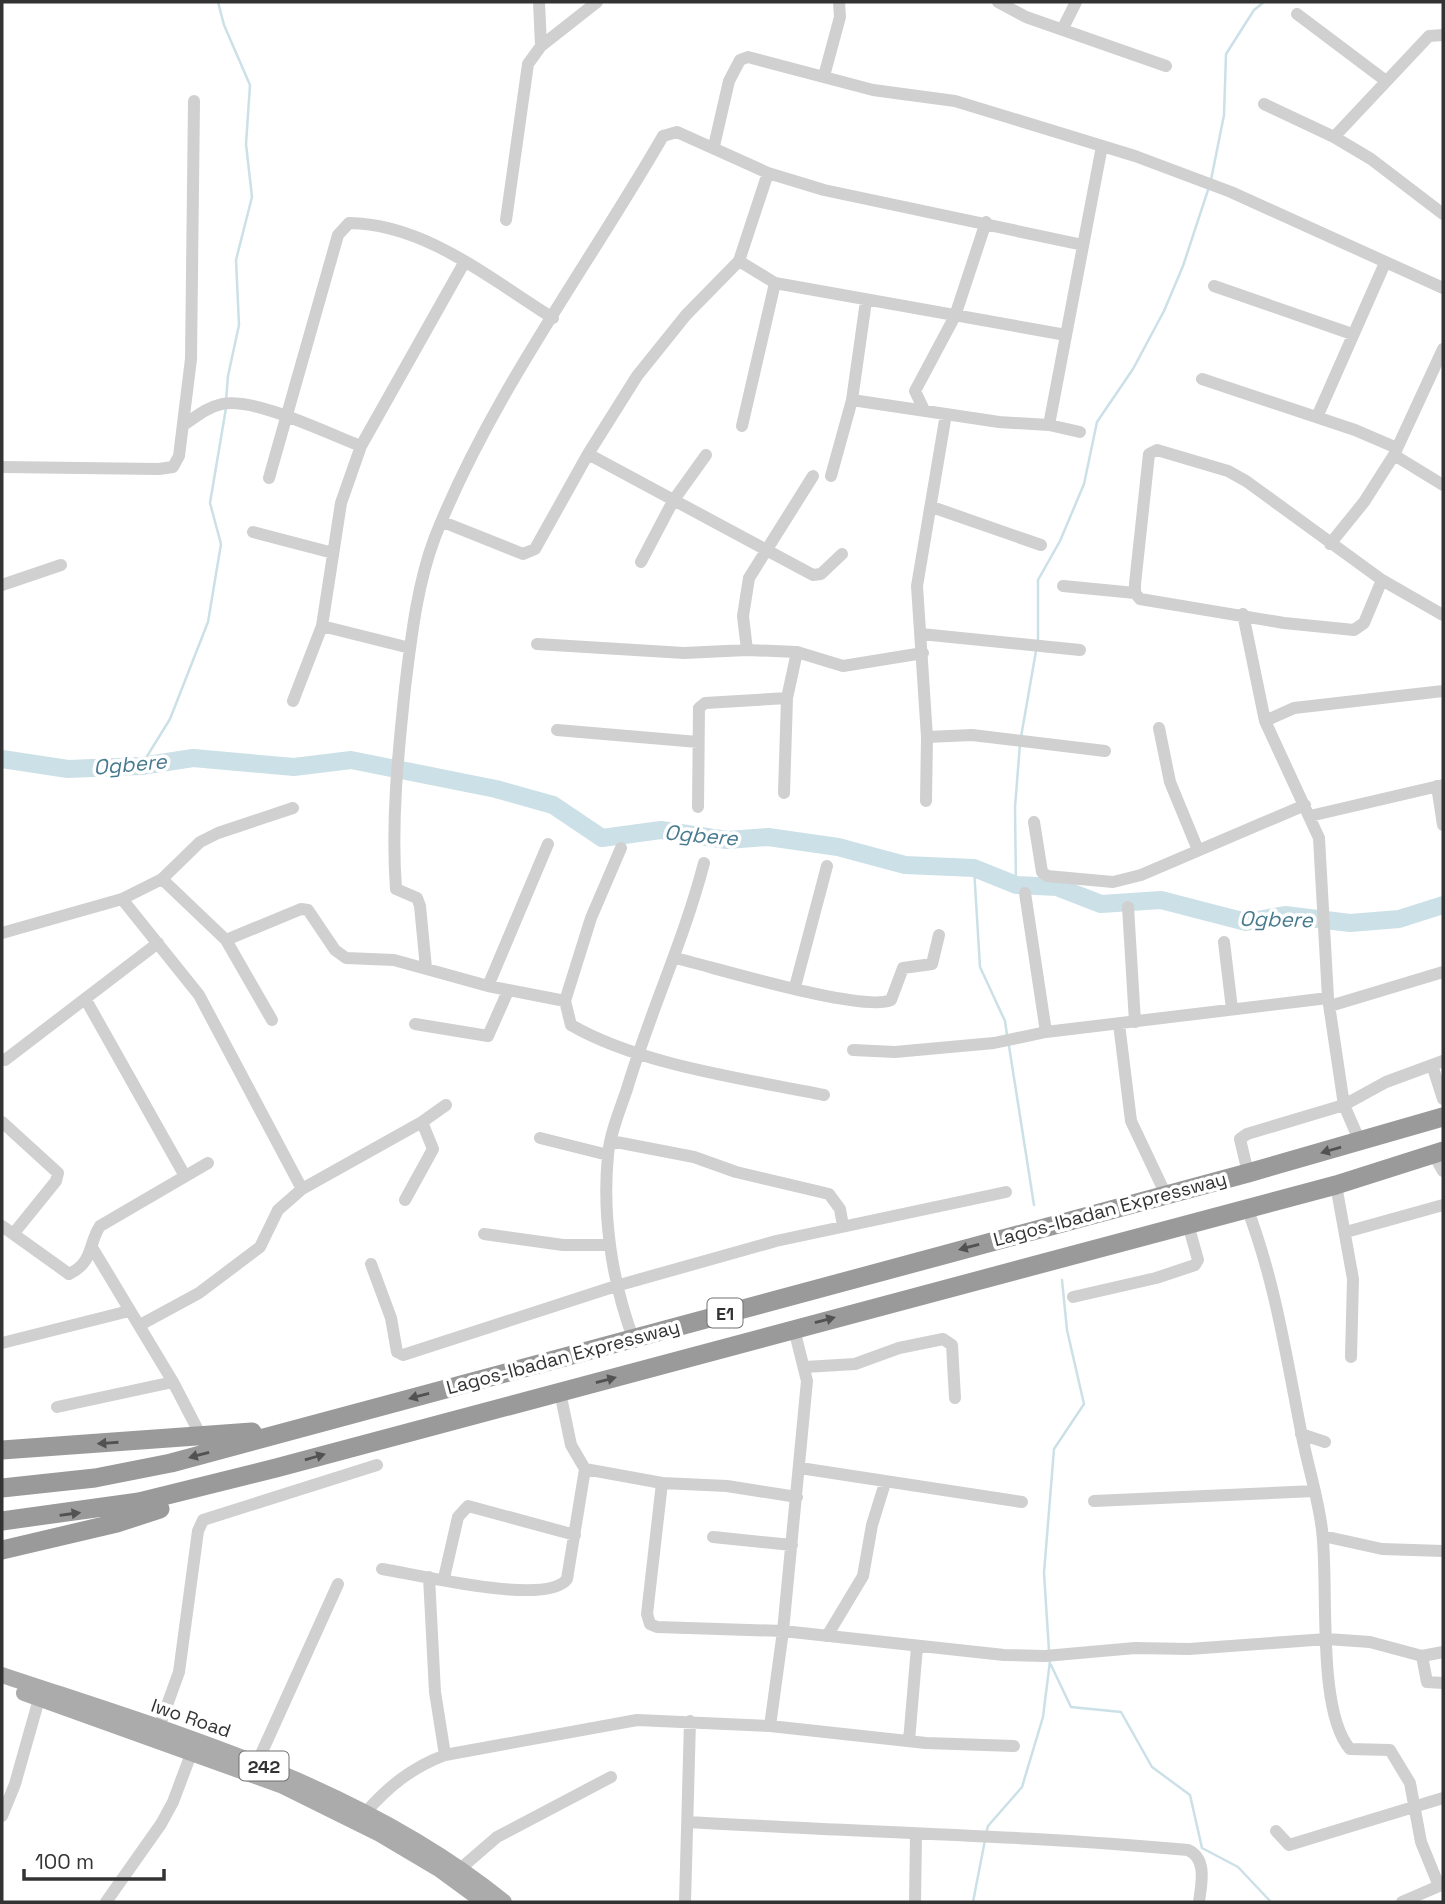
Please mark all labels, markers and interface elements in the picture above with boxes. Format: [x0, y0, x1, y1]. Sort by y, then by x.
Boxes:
water label: Ogbere [92, 747, 169, 781]
water label: Ogbere [663, 818, 740, 852]
water label: Ogbere [1239, 905, 1315, 933]
one-way arrow [1320, 1145, 1341, 1155]
street label: Lagos-Ibadan Expressway [991, 1166, 1229, 1252]
one-way arrow [958, 1243, 979, 1253]
road number: E1 [708, 1298, 742, 1328]
street label: Lagos-Ibadan Expressway [444, 1314, 682, 1400]
one-way arrow [815, 1315, 836, 1325]
one-way arrow [595, 1374, 617, 1385]
one-way arrow [408, 1392, 429, 1402]
one-way arrow [97, 1437, 119, 1448]
one-way arrow [188, 1451, 209, 1461]
one-way arrow [305, 1452, 326, 1462]
one-way arrow [59, 1508, 81, 1519]
street label: Iwo Road [148, 1693, 234, 1743]
road number: 242 [240, 1751, 288, 1780]
scale bar [24, 1838, 164, 1882]
text: 100 m [35, 1848, 94, 1875]

